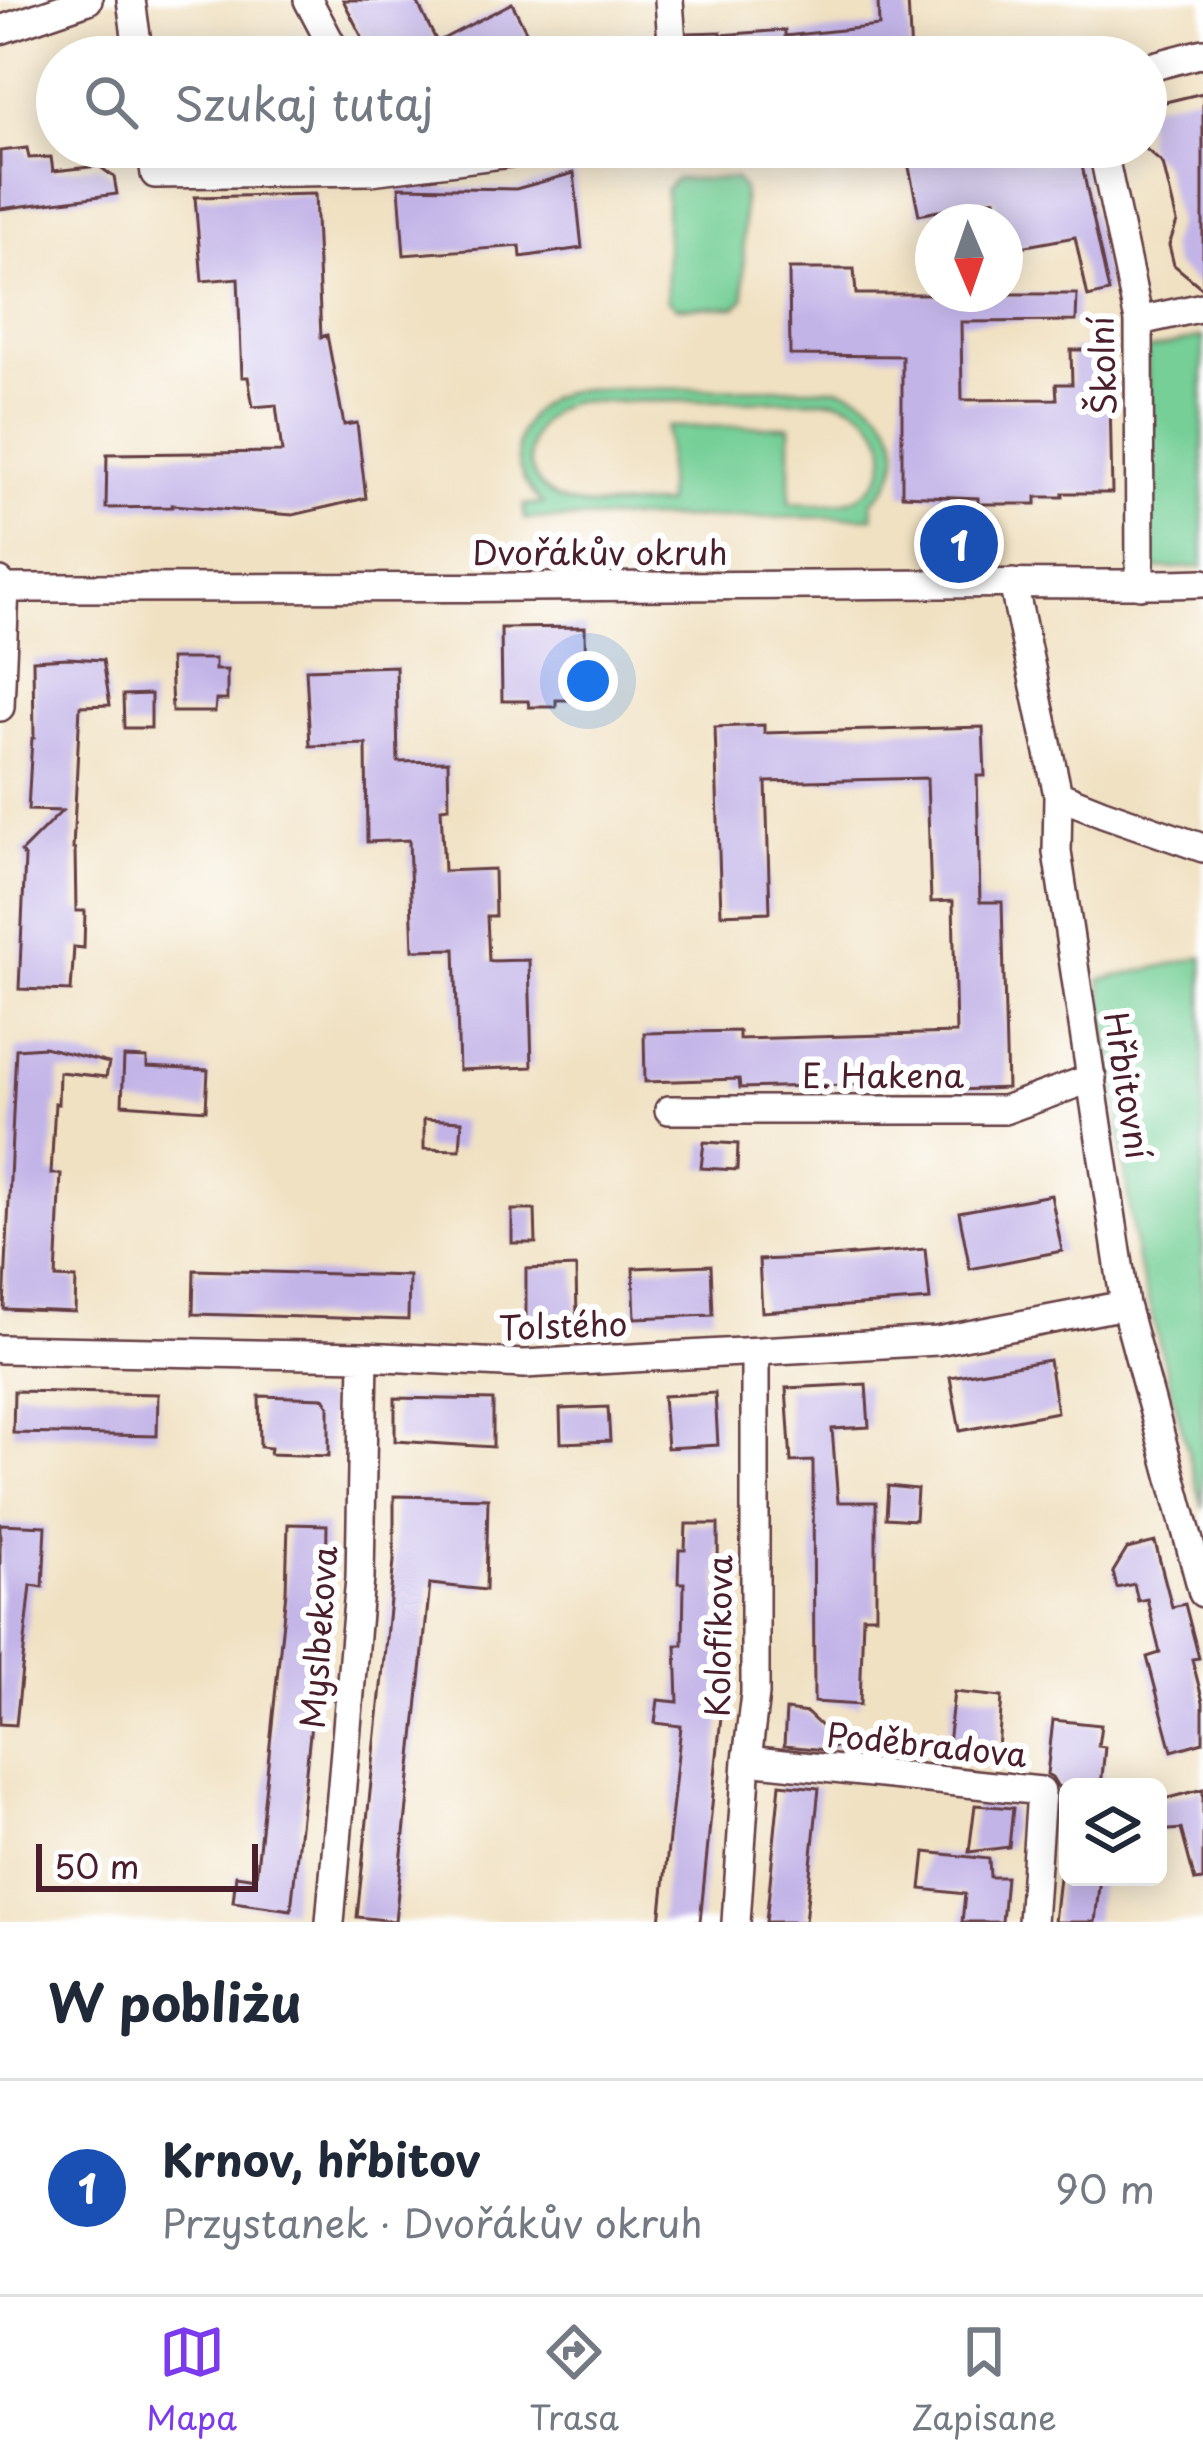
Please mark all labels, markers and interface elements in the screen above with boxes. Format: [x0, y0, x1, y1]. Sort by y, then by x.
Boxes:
search box [36, 36, 1167, 168]
text: Szukaj tutaj [174, 68, 434, 136]
icon: search [78, 69, 144, 135]
north arrow [915, 204, 1023, 312]
street label: Školní [1074, 315, 1128, 416]
pin: 1 [920, 499, 998, 589]
street label: Dvořákův okruh [472, 526, 728, 576]
your location [558, 651, 618, 711]
street label: Hřbitovní [1093, 1008, 1165, 1162]
street label: E. Hakena [802, 1049, 964, 1099]
street label: Tolstého [498, 1297, 628, 1351]
street label: Myslbekova [286, 1543, 348, 1730]
street label: Kolofíkova [691, 1554, 743, 1718]
street label: Poděbradova [824, 1708, 1030, 1778]
map controls [1059, 1778, 1167, 1886]
button: layers [1059, 1778, 1167, 1886]
scale bar [36, 1838, 258, 1891]
text: 50 m [54, 1840, 140, 1890]
text: W pobliżu [48, 1962, 302, 2039]
text: Krnov, hřbitov [162, 2124, 481, 2192]
text: 1 [78, 2158, 96, 2217]
text: 90 m [1055, 2158, 1155, 2217]
text: Przystanek · Dvořákův okruh [162, 2192, 703, 2251]
tab: Mapa [146, 2319, 237, 2441]
tab: Trasa [529, 2319, 619, 2441]
tab: Zapisane [911, 2319, 1057, 2441]

